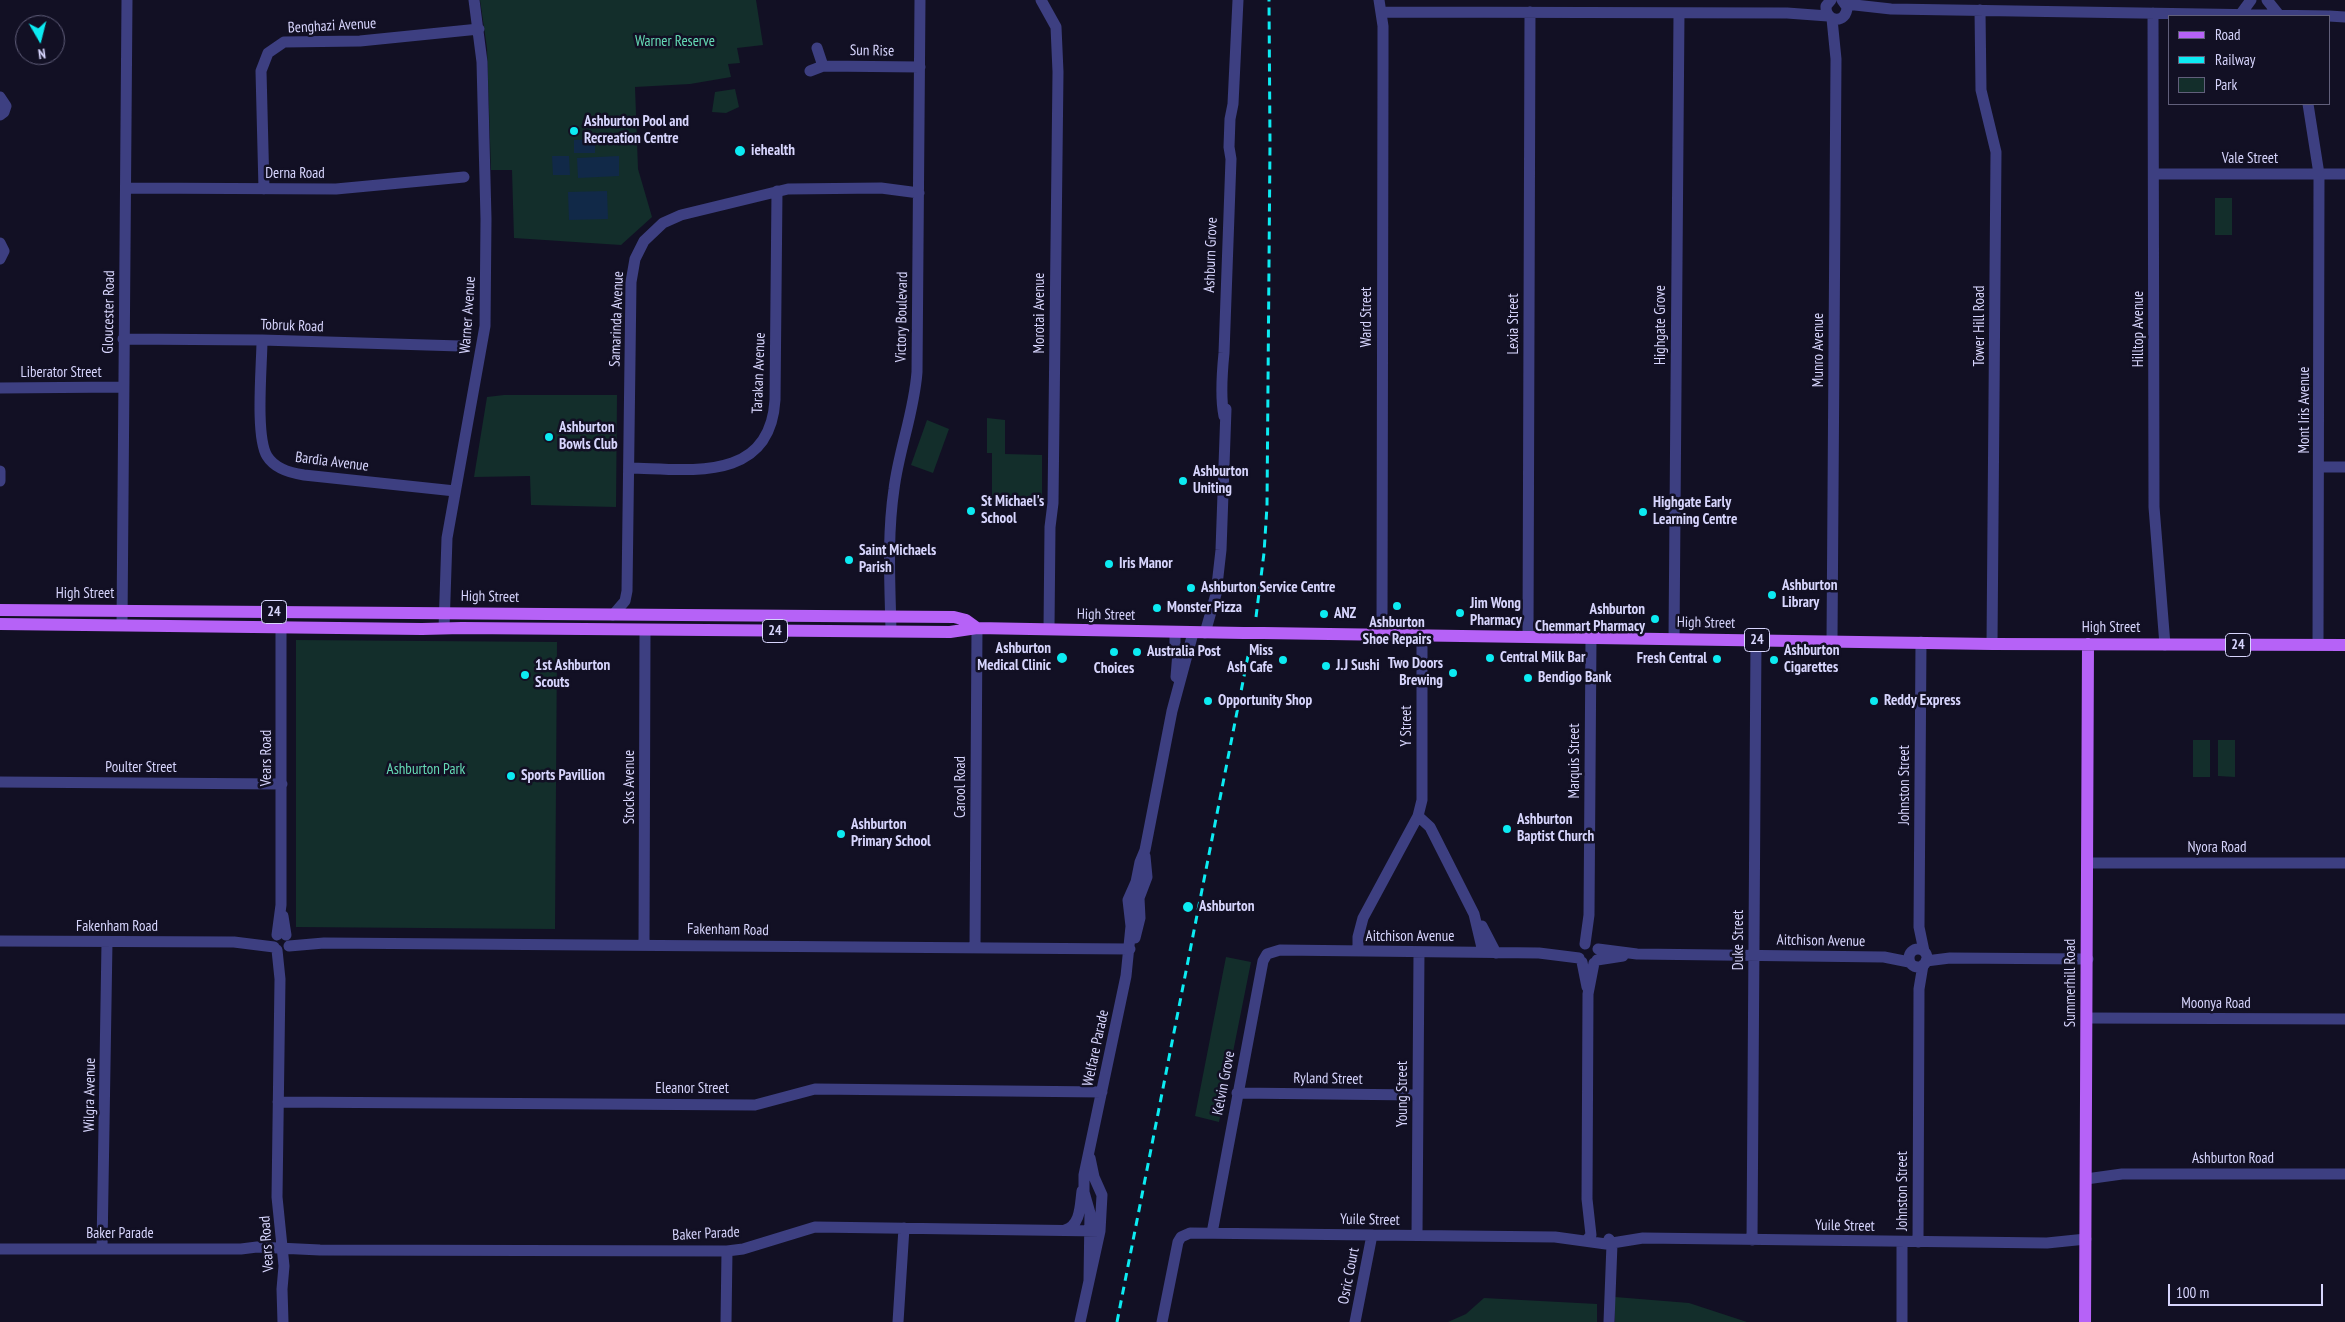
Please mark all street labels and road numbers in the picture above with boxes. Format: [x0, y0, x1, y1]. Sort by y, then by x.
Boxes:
street label: Benghazi Avenue [287, 15, 377, 37]
street label: Sun Rise [850, 42, 894, 60]
street label: Vale Street [2222, 150, 2278, 168]
street label: Derna Road [265, 165, 325, 183]
street label: Ashburn Grove [1201, 217, 1221, 293]
street label: Gloucester Road [99, 270, 119, 354]
street label: Samarinda Avenue [606, 271, 628, 367]
street label: Victory Boulevard [892, 271, 912, 363]
street label: Morotai Avenue [1031, 272, 1049, 354]
street label: Warner Avenue [456, 276, 480, 354]
street label: Highgate Grove [1652, 285, 1670, 365]
street label: Tower Hill Road [1971, 286, 1989, 366]
street label: Ward Street [1358, 287, 1376, 347]
street label: Hilltop Avenue [2130, 291, 2148, 367]
street label: Lexia Street [1505, 293, 1523, 355]
street label: Munro Avenue [1810, 313, 1828, 387]
street label: Tobruk Road [260, 316, 324, 336]
street label: Tarakan Avenue [749, 332, 769, 414]
street label: Liberator Street [20, 364, 102, 382]
street label: Mont Iris Avenue [2296, 367, 2314, 453]
street label: Bardia Avenue [294, 449, 370, 475]
street label: High Street [56, 585, 114, 603]
street label: High Street [461, 587, 519, 607]
road number: 24 [262, 600, 286, 624]
street label: High Street [1077, 605, 1135, 625]
street label: High Street [1677, 613, 1735, 633]
street label: High Street [2082, 619, 2140, 637]
road number: 24 [762, 620, 788, 642]
road number: 24 [1744, 628, 1770, 652]
road number: 24 [2226, 634, 2250, 656]
street label: Y Street [1398, 705, 1416, 747]
street label: Marquis Street [1566, 723, 1584, 799]
street label: Vears Road [258, 730, 276, 786]
street label: Johnston Street [1896, 745, 1914, 825]
street label: Stocks Avenue [621, 750, 639, 824]
street label: Carool Road [952, 756, 970, 818]
street label: Poulter Street [105, 759, 177, 777]
street label: Nyora Road [2187, 839, 2247, 857]
street label: Duke Street [1730, 910, 1748, 970]
street label: Fakenham Road [76, 918, 158, 936]
street label: Fakenham Road [687, 920, 769, 940]
street label: Aitchison Avenue [1366, 928, 1454, 946]
street label: Aitchison Avenue [1776, 931, 1866, 951]
street label: Summerhill Road [2062, 939, 2080, 1027]
street label: Moonya Road [2181, 995, 2251, 1013]
street label: Welfare Parade [1079, 1008, 1113, 1088]
street label: Kelvin Grove [1209, 1049, 1239, 1117]
street label: Wilgra Avenue [80, 1058, 100, 1132]
street label: Young Street [1394, 1061, 1412, 1127]
street label: Ryland Street [1293, 1069, 1363, 1089]
street label: Eleanor Street [655, 1080, 729, 1098]
street label: Ashburton Road [2192, 1150, 2274, 1168]
street label: Johnston Street [1894, 1151, 1912, 1231]
street label: Yuile Street [1340, 1210, 1400, 1230]
street label: Vears Road [256, 1215, 278, 1273]
street label: Yuile Street [1815, 1216, 1875, 1236]
street label: Baker Parade [672, 1223, 740, 1245]
street label: Baker Parade [86, 1225, 154, 1243]
street label: Osric Court [1335, 1246, 1363, 1306]

